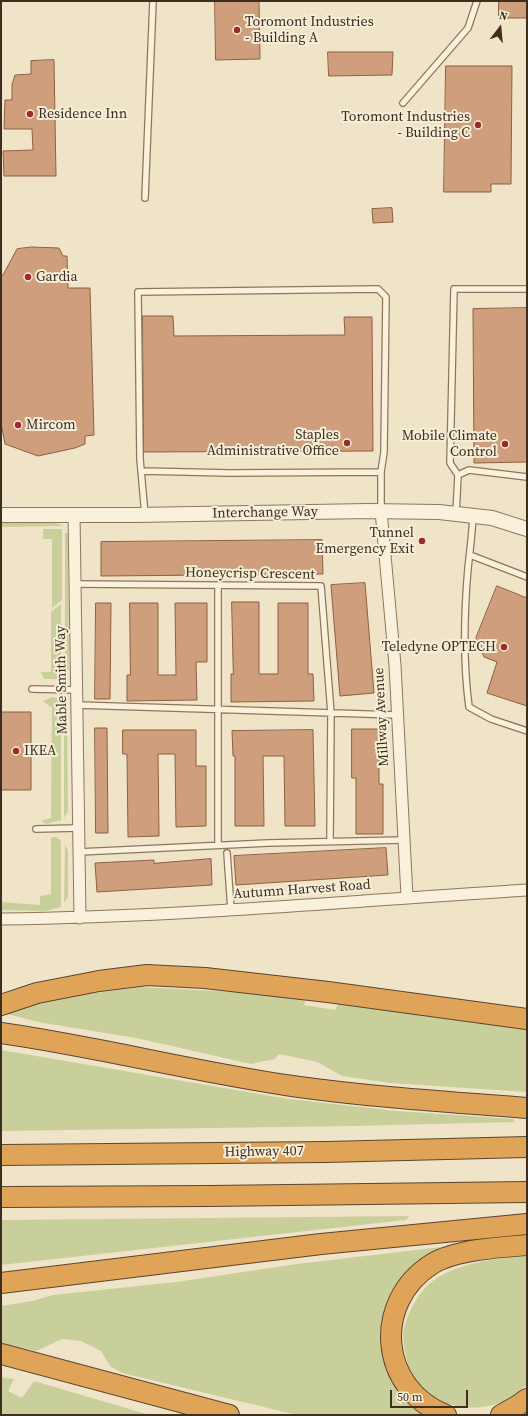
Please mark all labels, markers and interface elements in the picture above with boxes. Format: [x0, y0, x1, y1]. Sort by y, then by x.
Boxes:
north arrow [480, 8, 520, 48]
text: N [498, 8, 509, 24]
place label: Toromont Industries - Building A [245, 14, 374, 46]
marker: Toromont Industries - Building A [232, 25, 242, 35]
place label: Residence Inn [38, 106, 127, 122]
marker: Residence Inn [25, 109, 35, 119]
place label: Toromont Industries - Building C [341, 109, 470, 142]
marker: Toromont Industries - Building C [473, 120, 483, 130]
place label: Gardia [36, 269, 78, 285]
marker: Gardia [23, 272, 33, 282]
place label: Mircom [26, 417, 76, 433]
marker: Mircom [13, 420, 23, 430]
place label: Staples Administrative Office [207, 427, 339, 460]
place label: Mobile Climate Control [402, 428, 497, 460]
marker: Staples Administrative Office [342, 438, 352, 448]
marker: Mobile Climate Control [500, 439, 510, 449]
street label: Interchange Way [212, 504, 318, 522]
place label: Tunnel Emergency Exit [315, 525, 414, 558]
marker: Tunnel Emergency Exit [417, 536, 427, 546]
street label: Honeycrisp Crescent [185, 564, 315, 584]
street label: Mable Smith Way [53, 625, 71, 735]
place label: Teledyne OPTECH [382, 639, 496, 655]
marker: Teledyne OPTECH [499, 642, 509, 652]
street label: Millway Avenue [371, 667, 393, 767]
place label: IKEA [24, 743, 56, 759]
marker: IKEA [11, 746, 21, 756]
street label: Autumn Harvest Road [233, 877, 371, 903]
street label: Highway 407 [224, 1143, 304, 1161]
scale bar [392, 1382, 470, 1408]
text: 50 m [397, 1389, 423, 1405]

